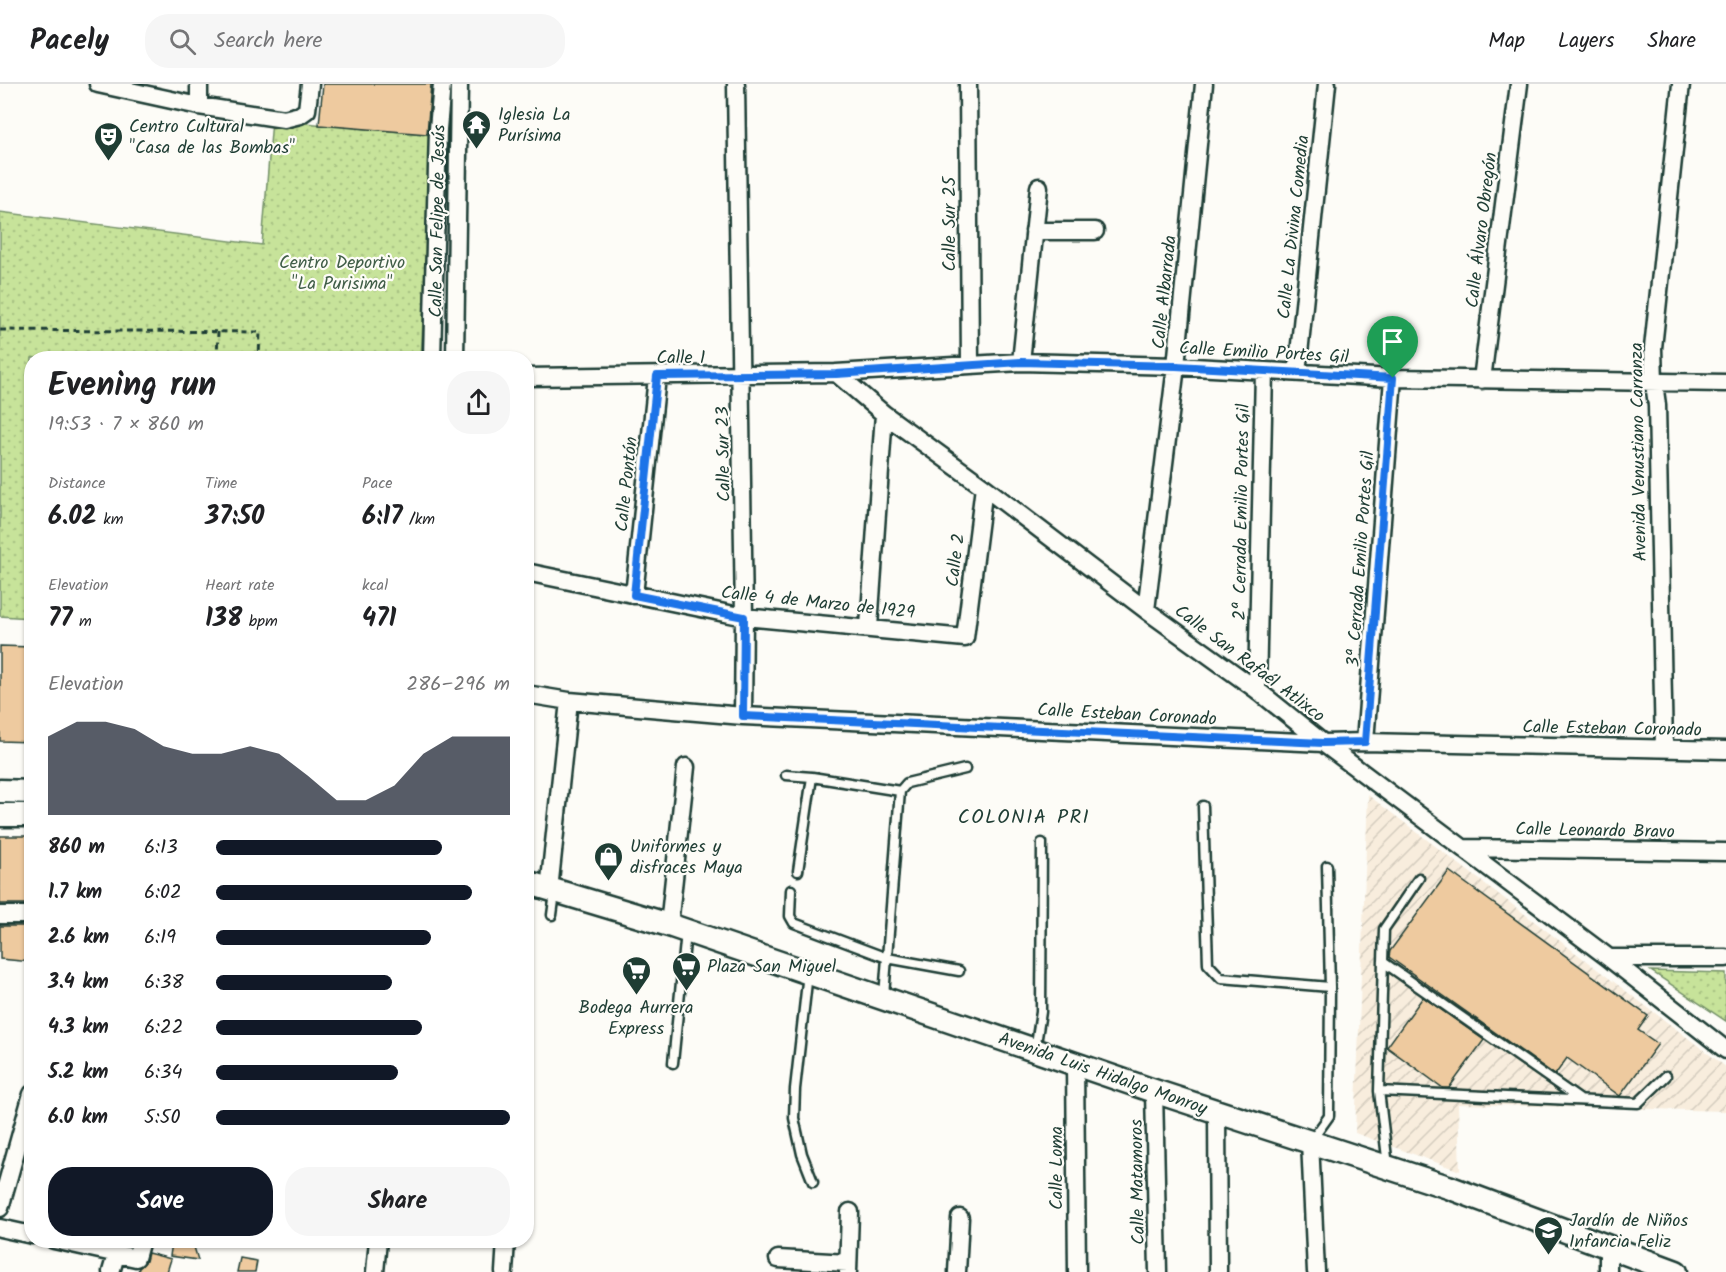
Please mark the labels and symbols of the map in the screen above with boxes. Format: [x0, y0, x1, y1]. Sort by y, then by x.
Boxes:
place label: Iglesia La Purísima [498, 101, 571, 151]
temple icon: Iglesia La Purísima [461, 108, 493, 150]
place label: Centro Cultural "Casa de las Bombas" [129, 113, 295, 163]
theatre icon: Centro Cultural "Casa de las Bombas" [92, 120, 124, 162]
street label: Calle San Felipe de Jesús [422, 124, 455, 318]
street label: Calle La Divina Comedia [1270, 134, 1319, 321]
street label: Calle Álvaro Obregón [1459, 151, 1506, 310]
street label: Calle Sur 25 [936, 175, 965, 271]
street label: Calle Albarrada [1145, 234, 1186, 351]
park label: Centro Deportivo "La Purisima" [279, 249, 405, 299]
pin [1367, 316, 1418, 378]
street label: Calle Emilio Portes Gil [1178, 335, 1350, 372]
street label: Avenida Venustiano Carranza [1623, 342, 1656, 562]
street label: Calle 1 [656, 344, 706, 373]
street label: 2ª Cerrada Emilio Portes Gil [1226, 403, 1259, 621]
street label: Calle Sur 23 [709, 406, 740, 502]
street label: Calle Pontón [608, 435, 647, 533]
street label: 3ª Cerrada Emilio Portes Gil [1339, 449, 1384, 668]
street label: Calle 2 [939, 532, 974, 589]
street label: Calle 4 de Marzo de 1929 [720, 579, 916, 628]
street label: Calle San Rafaél Atlixco [1168, 598, 1331, 731]
street label: Calle Esteban Coronado [1037, 696, 1217, 735]
street label: Calle Esteban Coronado [1522, 713, 1702, 746]
district label: COLONIA PRI [958, 802, 1090, 834]
street label: Calle Leonardo Bravo [1515, 816, 1675, 847]
place label: Uniformes y disfraces Maya [630, 833, 743, 883]
shop icon: Uniformes y disfraces Maya [593, 840, 625, 882]
supermarket icon: Plaza San Miguel [670, 950, 702, 992]
place label: Plaza San Miguel [707, 953, 837, 982]
supermarket icon: Bodega Aurrera Express [620, 954, 652, 996]
place label: Bodega Aurrera Express [579, 994, 693, 1044]
street label: Avenida Luis Hidalgo Monroy [994, 1025, 1211, 1124]
street label: Calle Matamoros [1123, 1119, 1154, 1245]
street label: Calle Loma [1043, 1126, 1072, 1210]
place label: Jardín de Niños Infancia Feliz [1569, 1207, 1688, 1257]
school or university icon: Jardín de Niños Infancia Feliz [1532, 1214, 1564, 1256]

